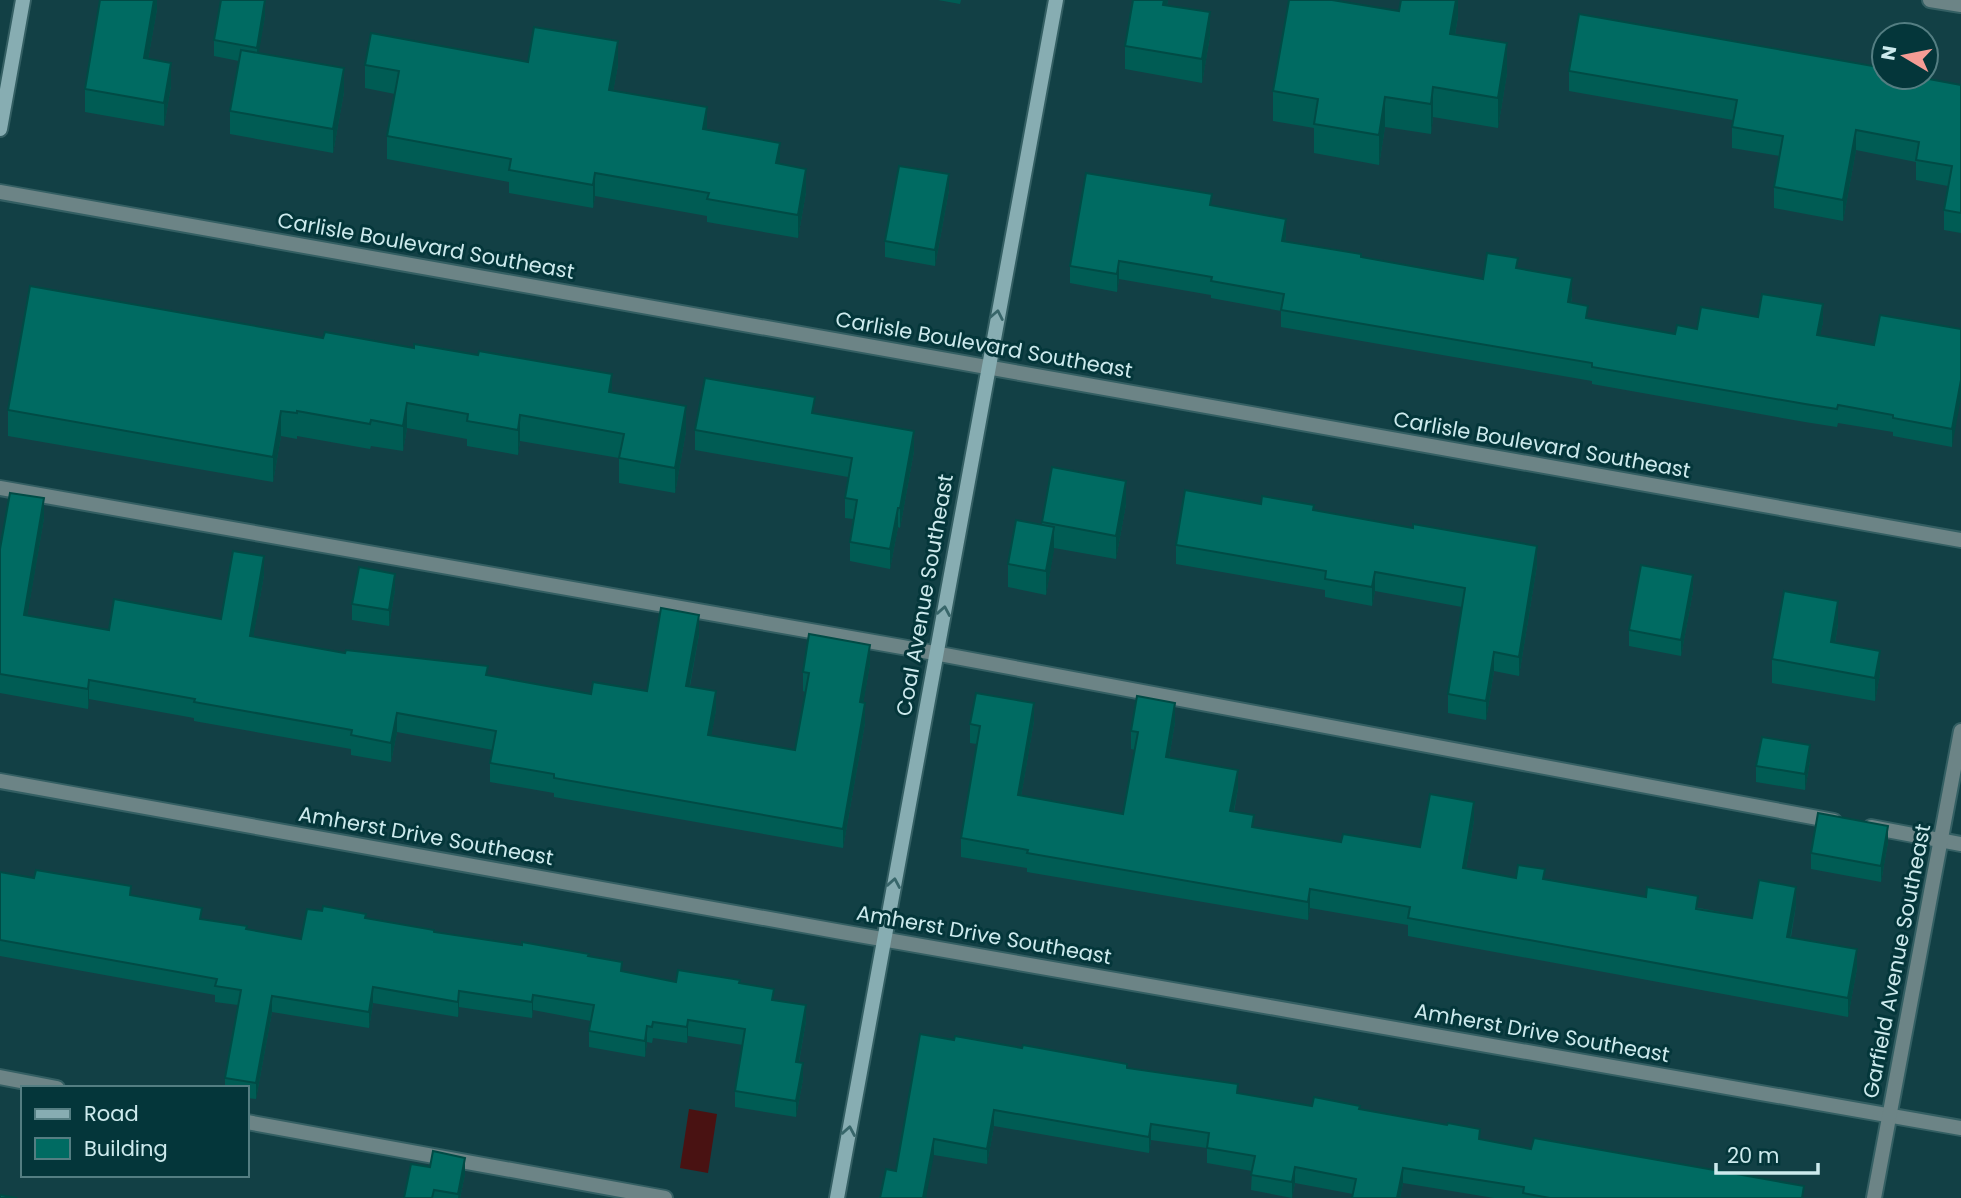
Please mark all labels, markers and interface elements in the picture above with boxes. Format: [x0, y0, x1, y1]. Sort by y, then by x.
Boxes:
north arrow [1870, 21, 1940, 91]
text: N [1874, 44, 1903, 63]
street label: Carlisle Boulevard Southeast [275, 205, 577, 286]
street label: Carlisle Boulevard Southeast [833, 304, 1135, 385]
one-way arrow [989, 309, 1004, 321]
street label: Carlisle Boulevard Southeast [1391, 404, 1693, 485]
street label: Coal Avenue Southeast [889, 472, 960, 718]
one-way arrow [935, 605, 950, 617]
street label: Amherst Drive Southeast [296, 799, 556, 872]
street label: Garfield Avenue Southeast [1856, 821, 1937, 1101]
one-way arrow [886, 877, 901, 889]
street label: Amherst Drive Southeast [854, 898, 1114, 971]
street label: Amherst Drive Southeast [1412, 996, 1672, 1069]
legend [21, 1086, 248, 1177]
text: Road [84, 1099, 139, 1128]
one-way arrow [841, 1125, 856, 1137]
scale bar [1716, 1132, 1818, 1176]
text: Building [84, 1134, 168, 1163]
text: 20 m [1727, 1141, 1780, 1170]

